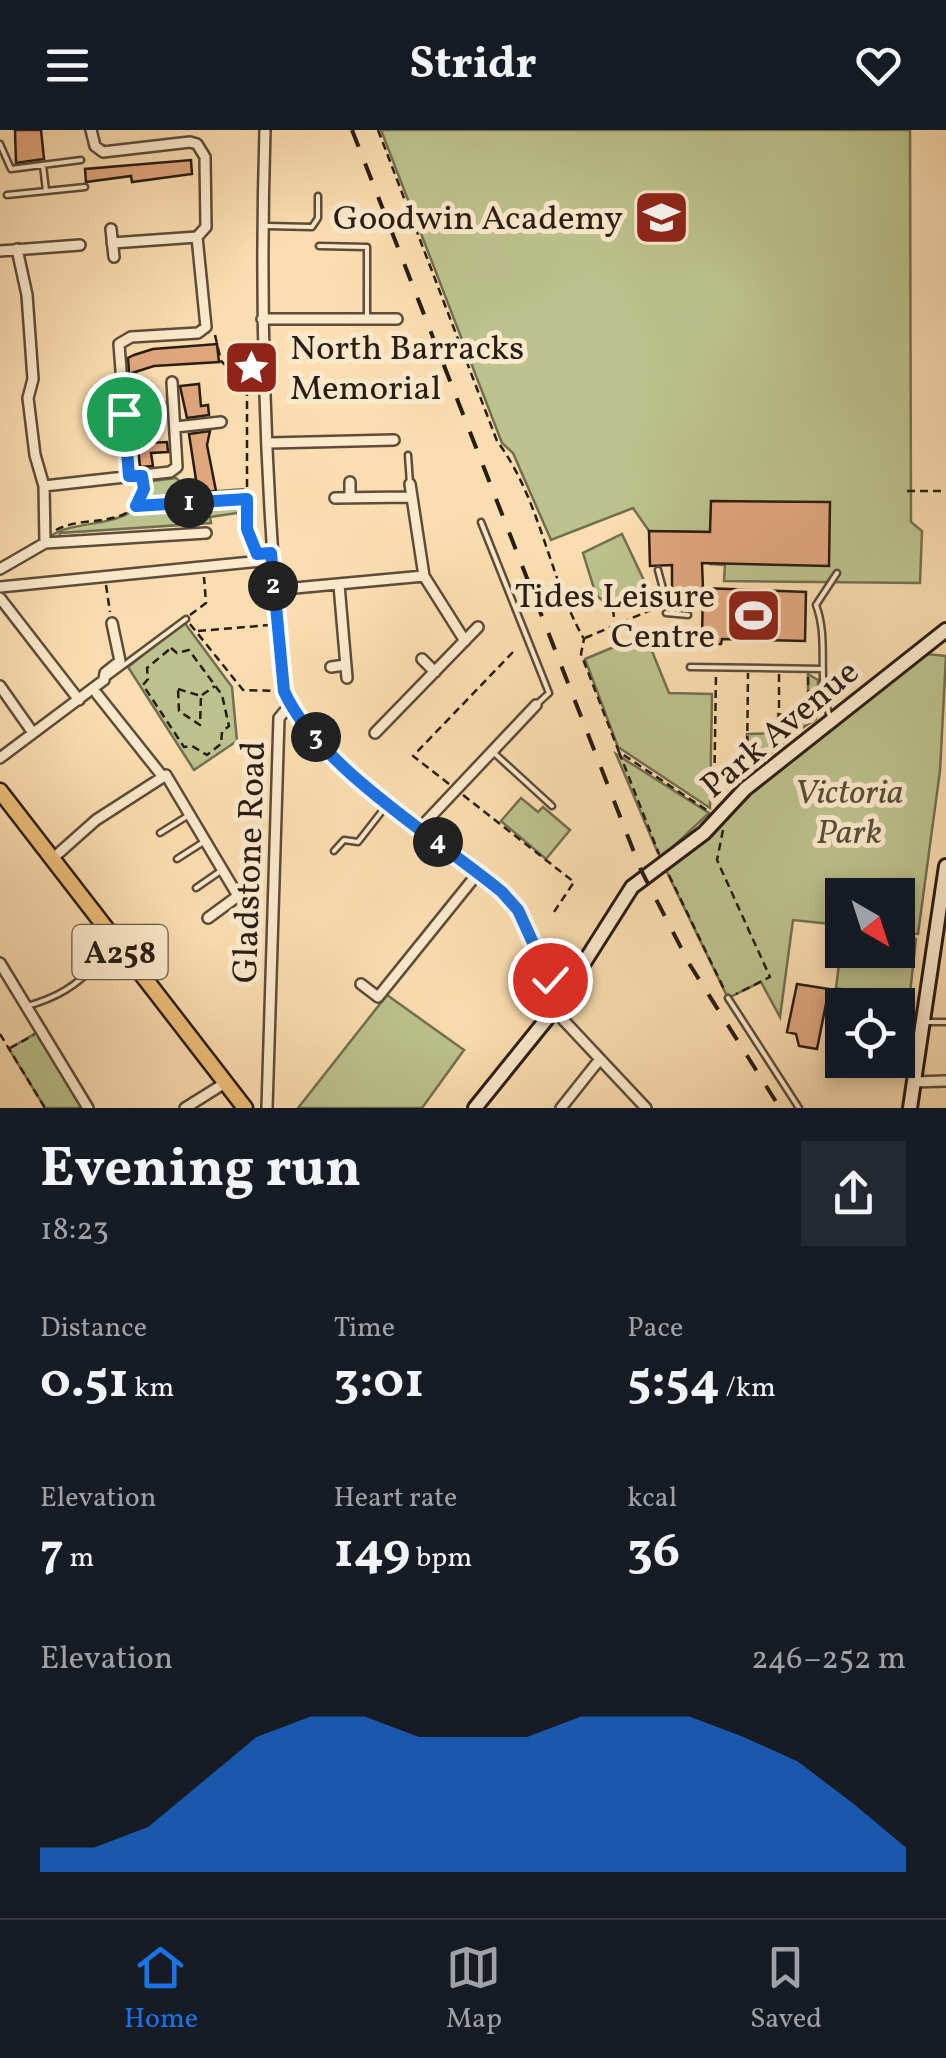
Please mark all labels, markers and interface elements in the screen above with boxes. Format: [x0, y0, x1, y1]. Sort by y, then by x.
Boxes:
text: Stridr [409, 34, 537, 97]
icon: menu [40, 38, 95, 93]
icon: heart [851, 38, 906, 93]
school or university icon: Goodwin Academy [632, 187, 692, 247]
place label: Goodwin Academy [333, 196, 623, 244]
place label: North Barracks Memorial [290, 326, 524, 414]
place icon: North Barracks Memorial [221, 337, 281, 397]
pin [82, 372, 167, 457]
icon: arrive [97, 387, 152, 442]
pin: 1 [164, 478, 214, 528]
text: 1 [183, 483, 195, 522]
pin: 2 [248, 561, 298, 611]
text: 2 [266, 566, 280, 605]
place label: Tides Leisure Centre [515, 574, 715, 662]
sports icon: Tides Leisure Centre [724, 585, 784, 645]
street label: Park Avenue [692, 650, 870, 811]
pin: 3 [291, 712, 341, 762]
text: 3 [309, 717, 323, 756]
street label: Gladstone Road [223, 740, 279, 984]
park label: Victoria Park [794, 770, 904, 858]
pin: 4 [413, 817, 463, 867]
text: 4 [430, 822, 446, 861]
north arrow [825, 878, 915, 968]
map controls [825, 878, 915, 1078]
road number: A258 [72, 925, 168, 979]
pin [508, 938, 593, 1023]
icon: check [523, 953, 578, 1008]
button: locate [825, 988, 915, 1078]
text: Evening run [40, 1133, 361, 1209]
button: share [801, 1141, 906, 1246]
text: 18:23 [40, 1209, 109, 1253]
text: Distance [40, 1309, 147, 1348]
text: Time [334, 1309, 395, 1348]
text: Pace [627, 1309, 683, 1348]
text: 0.51 [40, 1348, 129, 1418]
text: 3:01 [334, 1348, 424, 1418]
text: 5:54 [627, 1348, 720, 1418]
text: km [129, 1369, 174, 1408]
text: /km [720, 1369, 776, 1408]
text: Elevation [40, 1479, 156, 1518]
text: Heart rate [334, 1479, 457, 1518]
text: kcal [627, 1479, 677, 1518]
text: 7 [40, 1518, 64, 1588]
text: 149 [334, 1518, 410, 1588]
text: 36 [627, 1518, 680, 1588]
text: m [64, 1539, 94, 1578]
text: bpm [410, 1539, 472, 1578]
text: Elevation [40, 1638, 173, 1682]
text: 246–252 m [751, 1638, 906, 1682]
tab: Home [124, 1940, 198, 2039]
tab: Map [446, 1940, 502, 2039]
tab: Saved [750, 1940, 822, 2039]

